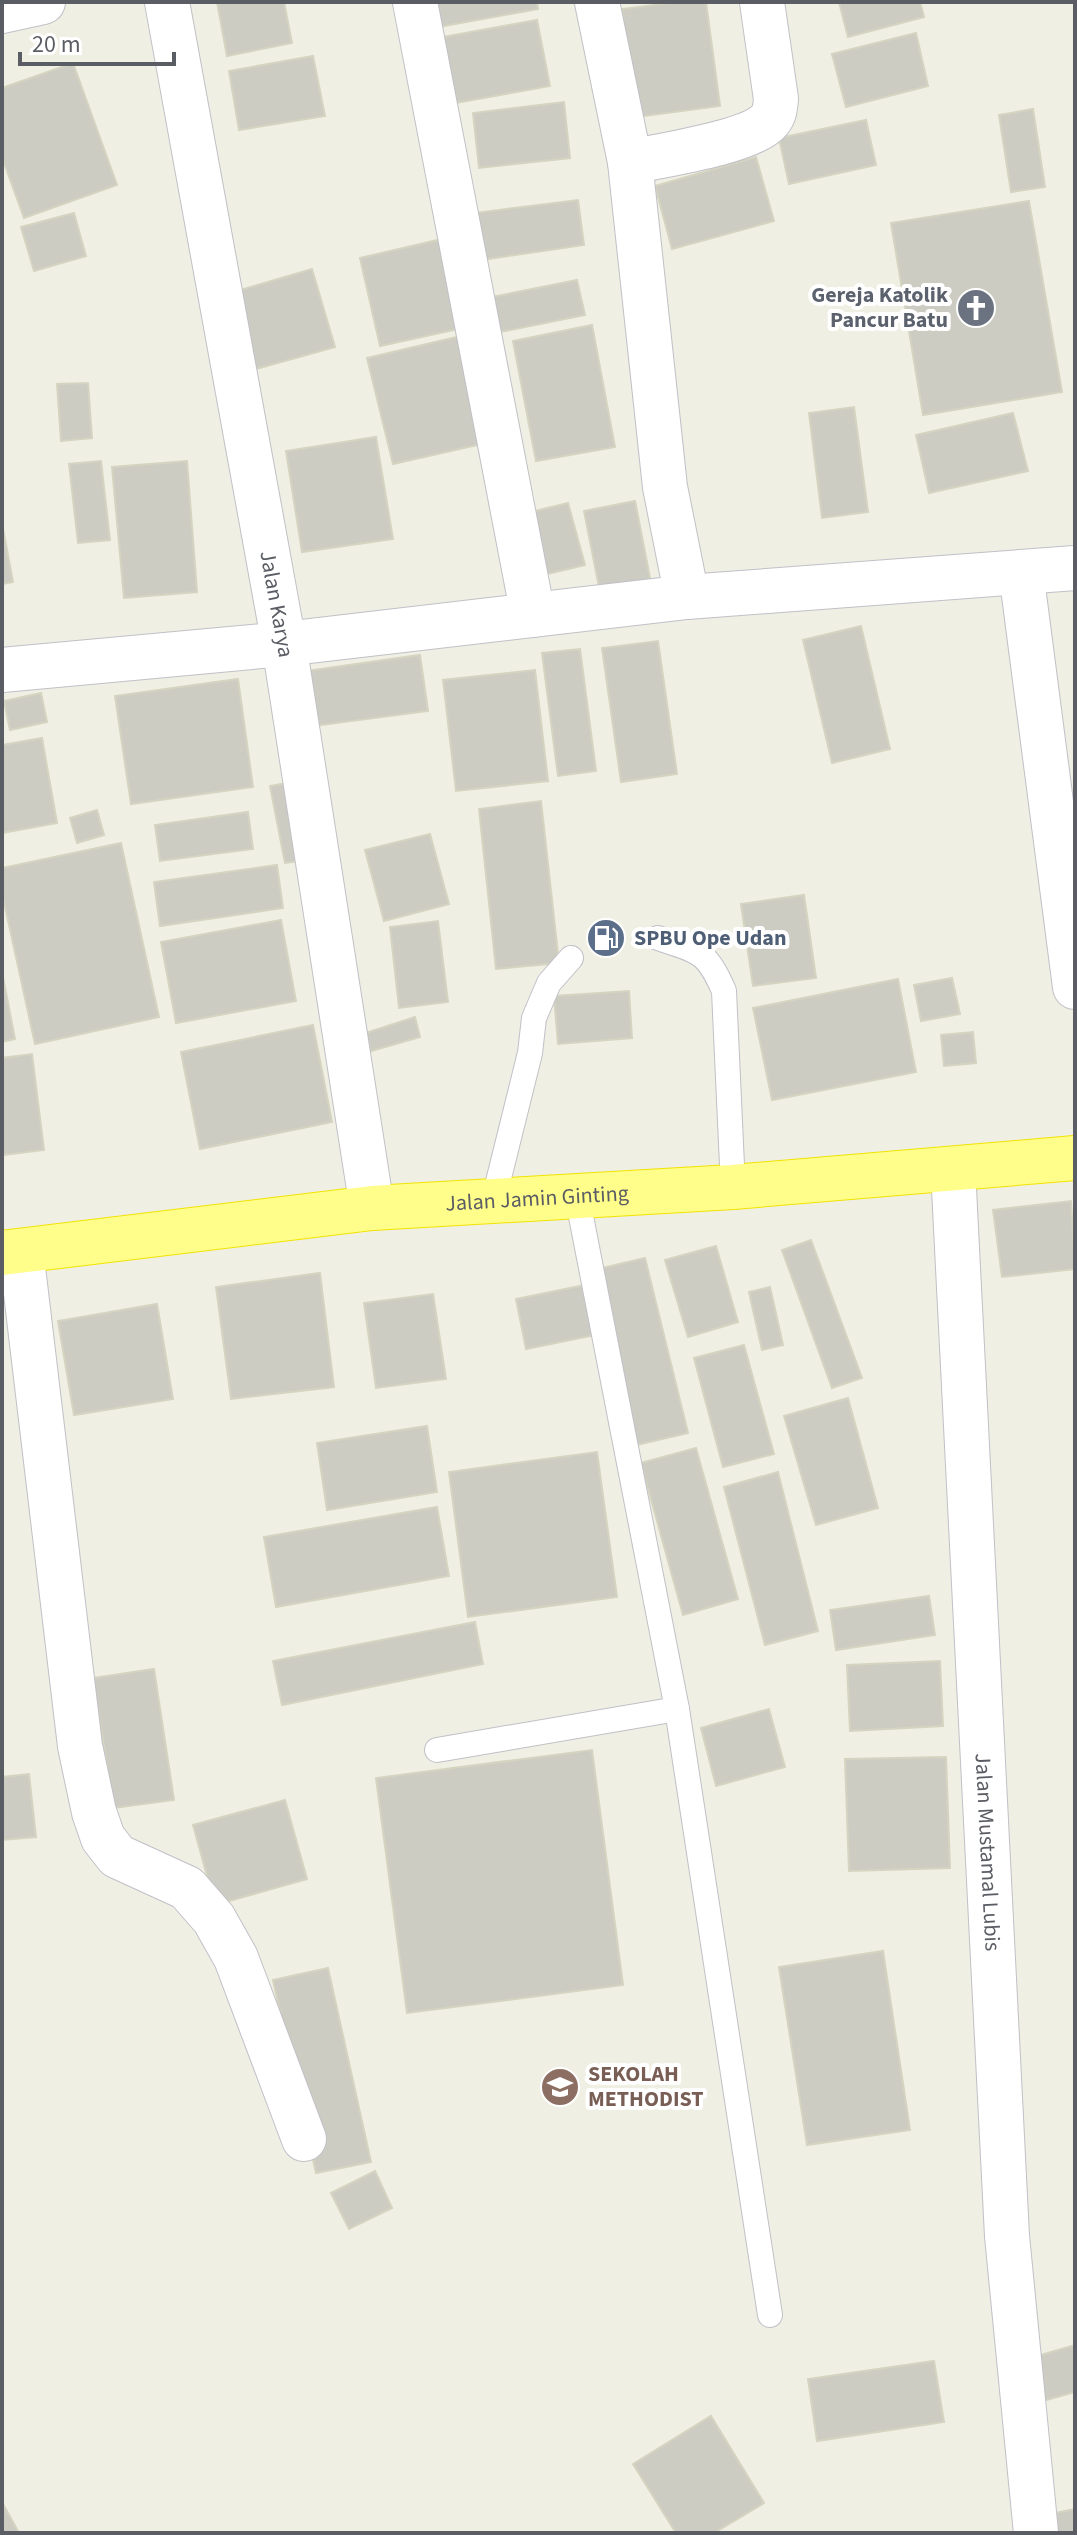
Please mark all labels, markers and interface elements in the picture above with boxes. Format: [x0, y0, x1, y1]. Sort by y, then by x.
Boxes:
scale bar [20, 16, 174, 66]
text: 20 m [32, 27, 81, 62]
place label: Gereja Katolik Pancur Batu [811, 279, 948, 336]
church icon: Gereja Katolik Pancur Batu [955, 287, 997, 329]
street label: Jalan Karya [251, 548, 302, 660]
fuel station icon: SPBU Ope Udan [585, 917, 627, 959]
place label: SPBU Ope Udan [634, 922, 787, 954]
street label: Jalan Jamin Ginting [444, 1177, 630, 1220]
street label: Jalan Mustamal Lubis [967, 1752, 1009, 1952]
place label: SEKOLAH METHODIST [588, 2058, 704, 2115]
school or university icon: SEKOLAH METHODIST [539, 2066, 581, 2108]

